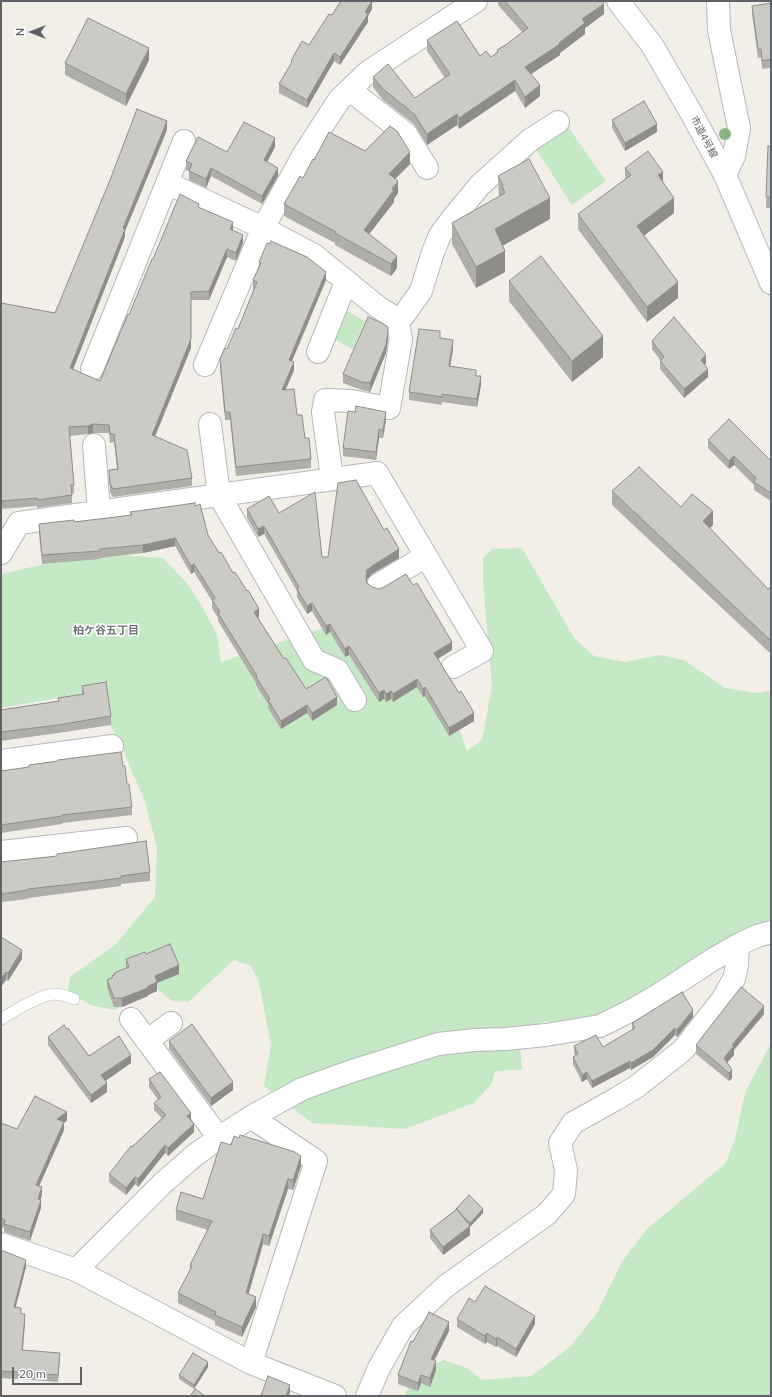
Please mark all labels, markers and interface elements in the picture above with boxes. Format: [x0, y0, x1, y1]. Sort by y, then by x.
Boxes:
north arrow [12, 12, 52, 52]
text: N [13, 28, 26, 36]
street label: 市道4号線 [688, 114, 720, 160]
district label: 柏ケ谷五丁目 [73, 623, 139, 637]
scale bar [14, 1359, 84, 1385]
text: 20 m [19, 1366, 46, 1381]

